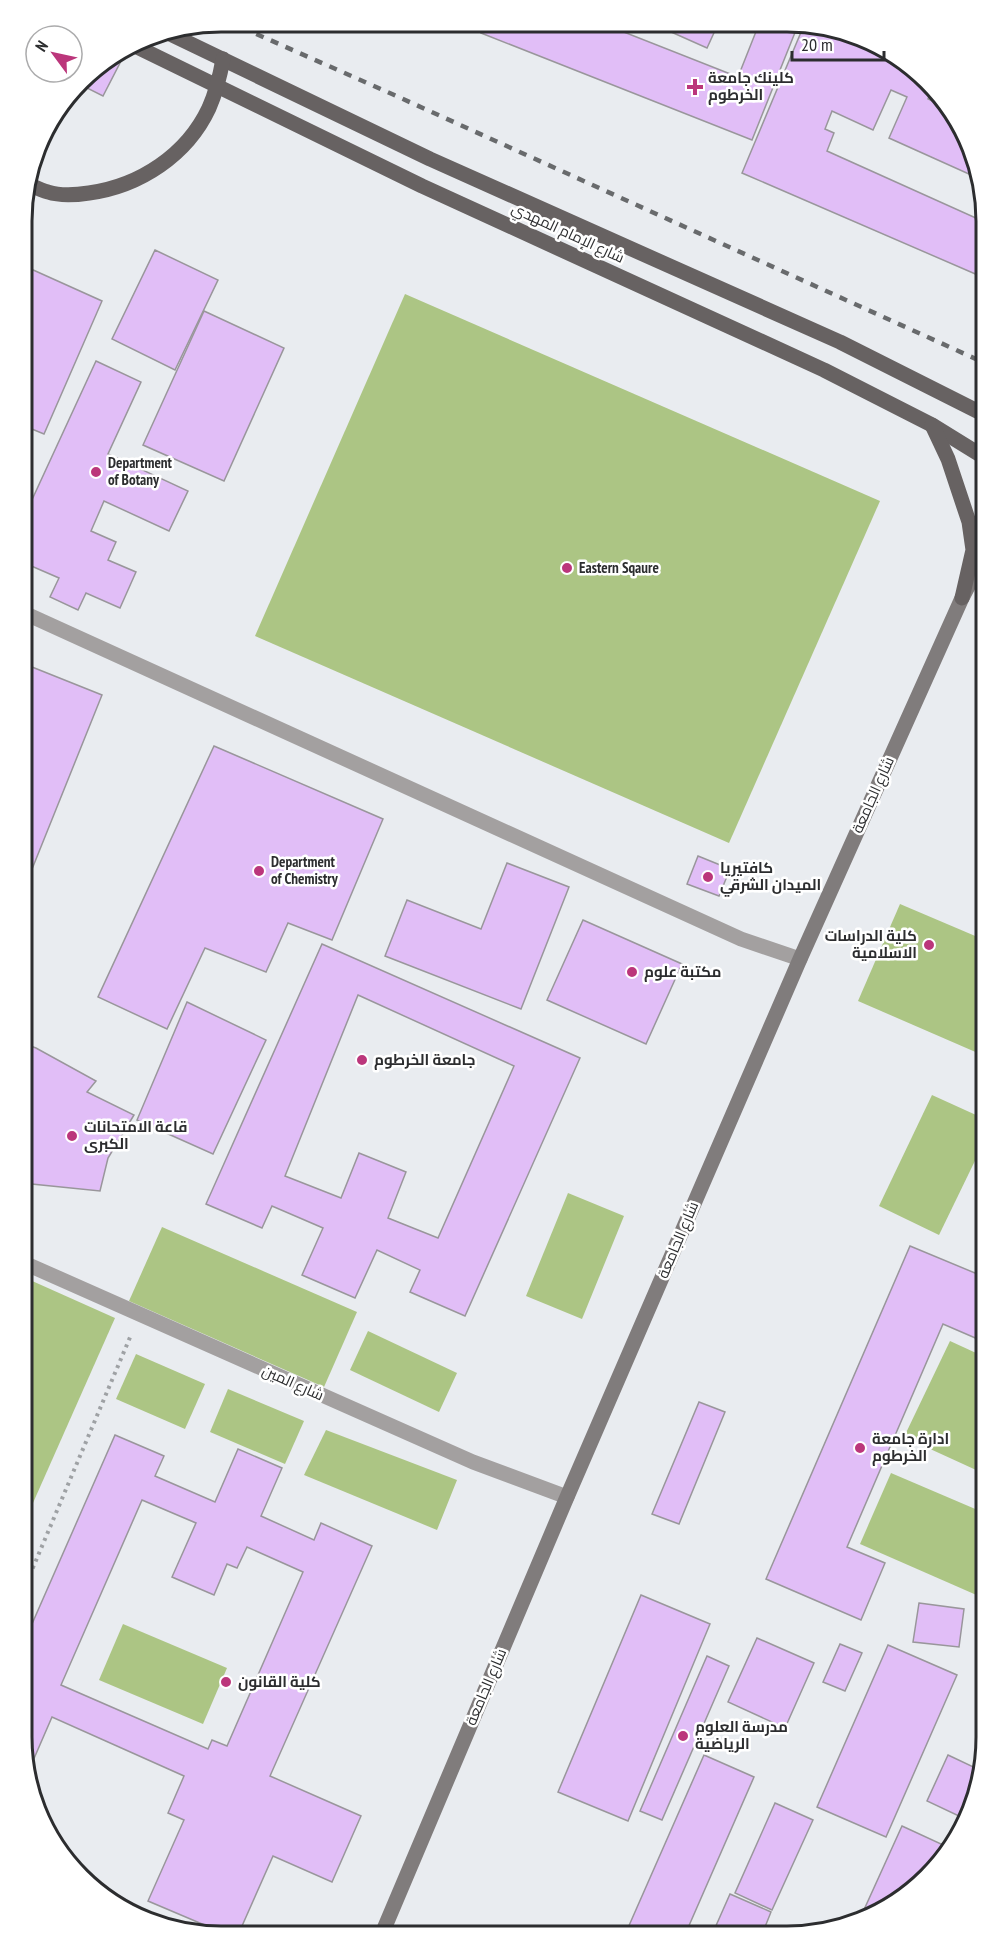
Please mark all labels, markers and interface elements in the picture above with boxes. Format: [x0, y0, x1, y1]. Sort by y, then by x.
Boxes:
north arrow [24, 24, 84, 84]
scale bar [792, 24, 884, 62]
text: 20 m [801, 33, 833, 56]
text: N [31, 37, 52, 55]
place label: كلينك جامعة الخرطوم [708, 68, 794, 105]
marker: كلينك جامعة الخرطوم [686, 78, 704, 96]
street label: شارع الإمام المهدي [508, 198, 628, 270]
place label: Department of Botany [108, 453, 173, 489]
marker: Department of Botany [89, 465, 103, 479]
place label: Eastern Sqaure [579, 558, 659, 577]
marker: Eastern Sqaure [560, 561, 574, 575]
street label: شارع الجامعة [847, 754, 900, 837]
place label: Department of Chemistry [271, 852, 339, 888]
place label: كافتيريا الميدان الشرقي [720, 858, 821, 897]
marker: Department of Chemistry [252, 864, 266, 878]
marker: كافتيريا الميدان الشرقي [701, 870, 715, 884]
place label: كلية الدراسات الاسلامية [825, 926, 917, 962]
marker: كلية الدراسات الاسلامية [922, 938, 936, 952]
place label: مكتبة علوم [644, 962, 721, 982]
marker: مكتبة علوم [625, 965, 639, 979]
place label: جامعة الخرطوم [374, 1050, 475, 1070]
marker: جامعة الخرطوم [355, 1053, 369, 1067]
place label: قاعة الامتحانات الكبرى [84, 1117, 188, 1153]
marker: قاعة الامتحانات الكبرى [65, 1129, 79, 1143]
street label: شارع الجامعة [653, 1198, 704, 1282]
street label: شارع المين [259, 1361, 327, 1406]
place label: ادارة جامعة الخرطوم [872, 1429, 949, 1466]
marker: ادارة جامعة الخرطوم [853, 1441, 867, 1455]
street label: شارع الجامعة [461, 1645, 512, 1729]
place label: كلية القانون [238, 1672, 321, 1691]
marker: كلية القانون [219, 1675, 233, 1689]
place label: مدرسة العلوم الرياضية [695, 1717, 788, 1753]
marker: مدرسة العلوم الرياضية [676, 1729, 690, 1743]

